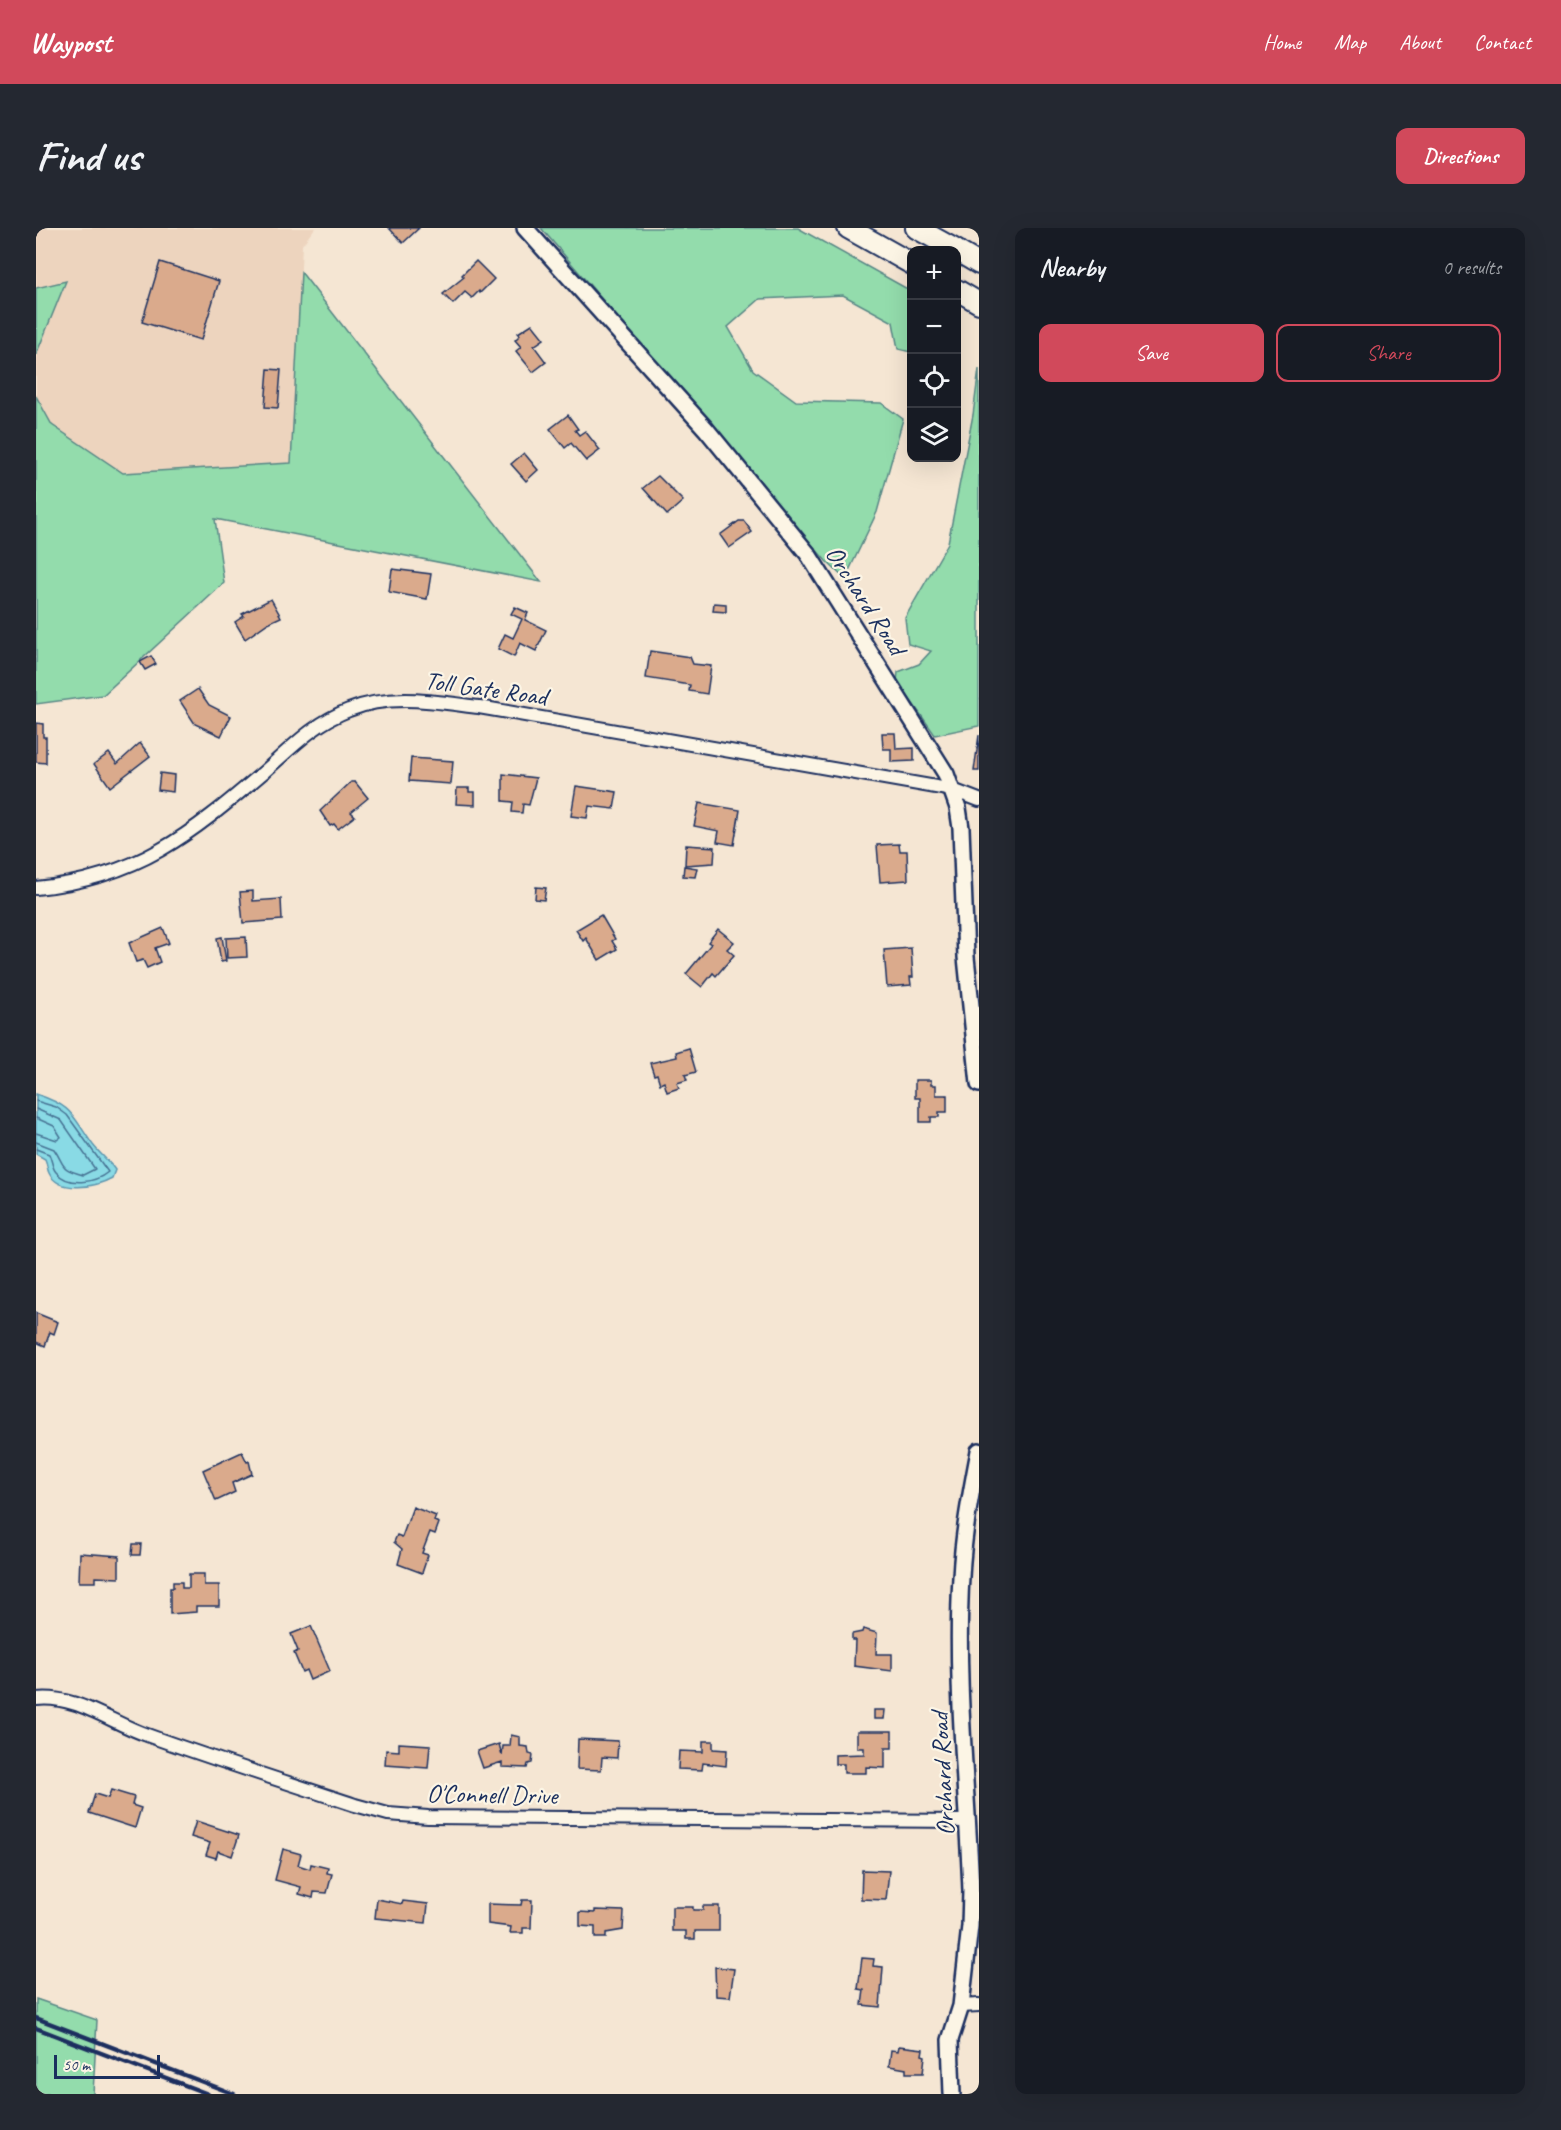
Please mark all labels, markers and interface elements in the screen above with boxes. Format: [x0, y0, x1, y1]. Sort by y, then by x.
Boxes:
text: Waypost [30, 25, 111, 60]
text: Home [1263, 29, 1301, 55]
text: Map [1334, 29, 1366, 55]
text: About [1399, 29, 1441, 55]
text: Contact [1474, 29, 1531, 55]
button: Directions [1396, 128, 1525, 184]
text: Find us [36, 130, 141, 183]
map controls [907, 246, 961, 462]
button: + [907, 246, 961, 300]
text: Nearby [1039, 251, 1104, 284]
text: 0 results [1442, 255, 1501, 280]
button: − [907, 300, 961, 354]
button: Save [1039, 324, 1264, 382]
button: Share [1276, 324, 1501, 382]
button: locate [907, 354, 961, 408]
button: layers [907, 408, 961, 462]
street label: Orchard Road [818, 539, 915, 664]
street label: Toll Gate Road [423, 664, 553, 714]
street label: Orchard Road [923, 1707, 962, 1837]
street label: O'Connell Drive [426, 1777, 560, 1812]
scale bar [54, 2052, 160, 2080]
text: 50 m [63, 2055, 90, 2075]

